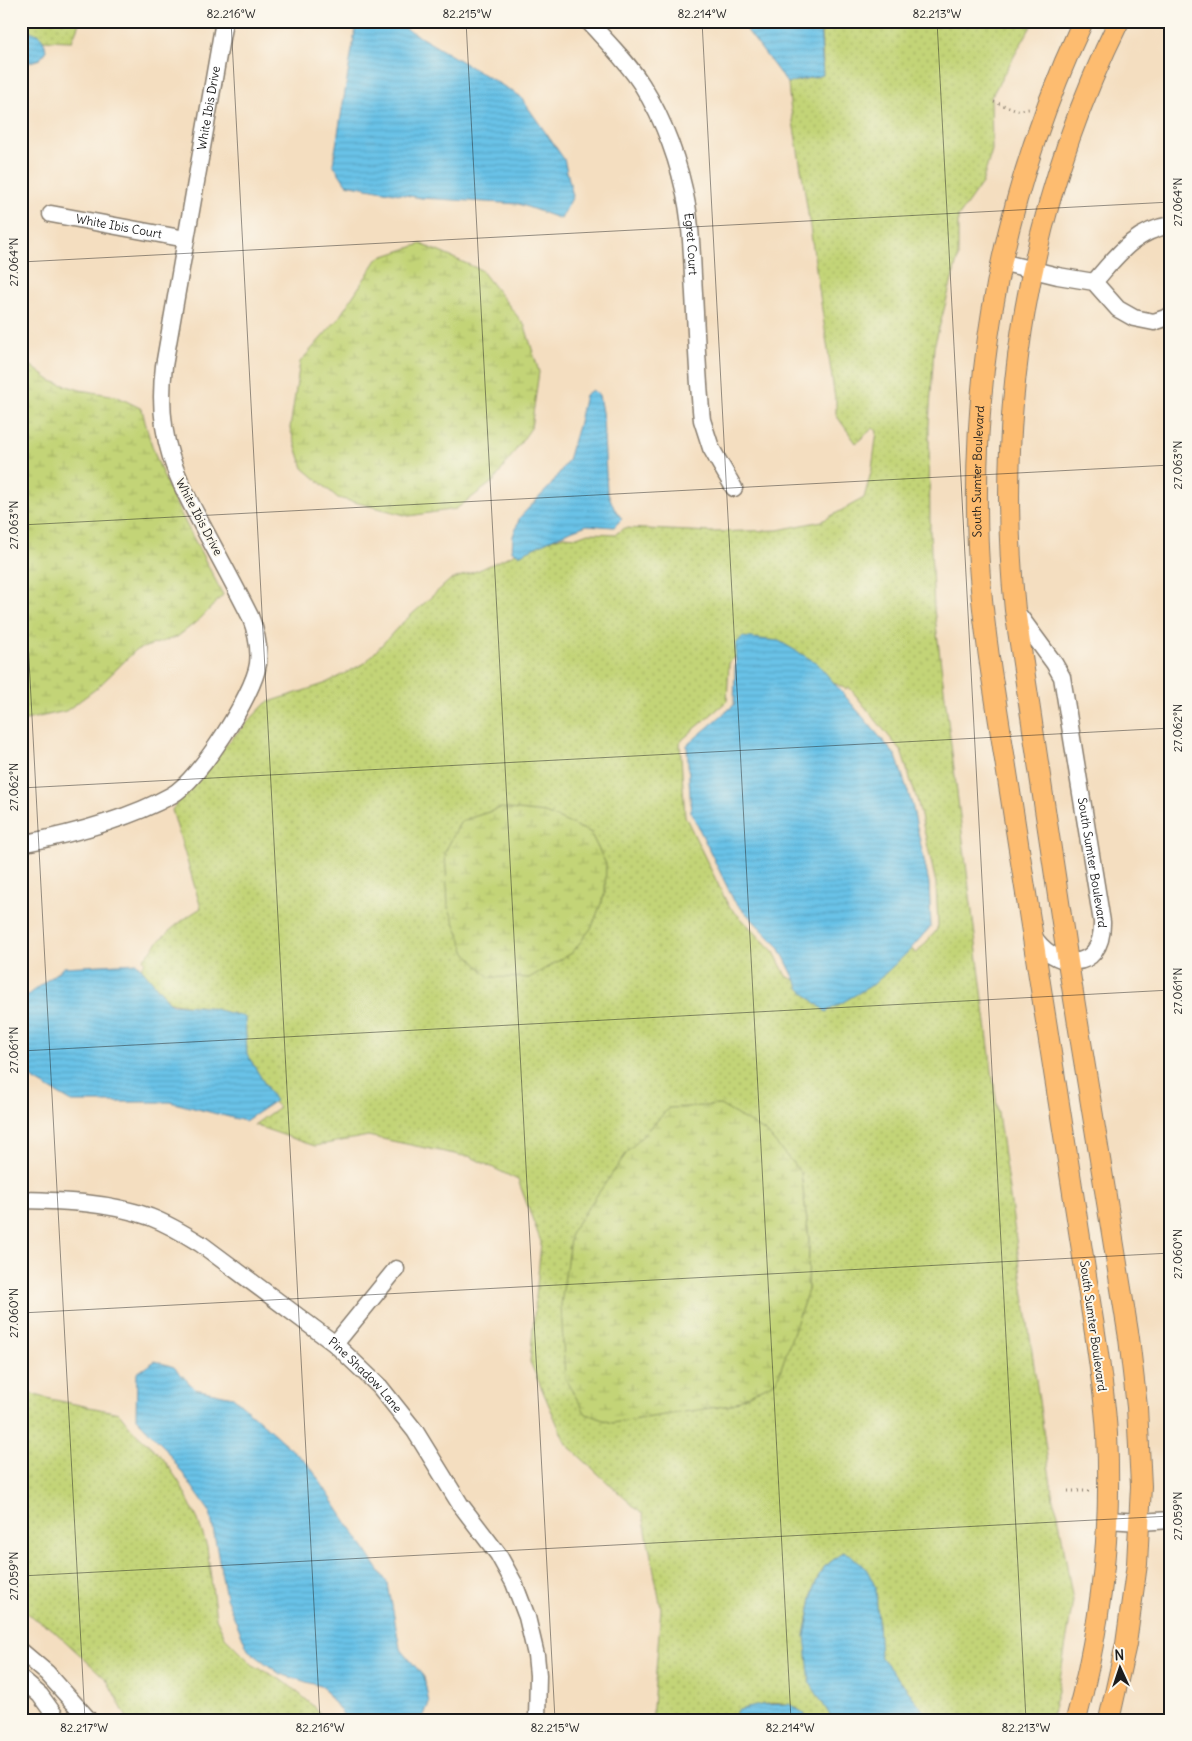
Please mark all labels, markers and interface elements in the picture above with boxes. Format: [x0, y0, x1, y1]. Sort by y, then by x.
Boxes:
text: 82.216°W [206, 6, 256, 21]
text: 82.215°W [442, 6, 492, 21]
text: 82.214°W [677, 6, 727, 21]
text: 82.213°W [912, 6, 962, 21]
street label: White Ibis Drive [194, 65, 223, 151]
text: 27.064°N [1170, 178, 1185, 227]
street label: White Ibis Court [75, 211, 163, 241]
street label: Egret Court [681, 212, 701, 275]
text: 27.064°N [6, 238, 21, 287]
street label: South Sumter Boulevard [969, 405, 987, 538]
text: 27.063°N [1170, 441, 1185, 489]
street label: White Ibis Drive [173, 476, 226, 558]
text: 27.063°N [6, 501, 21, 549]
text: 27.062°N [1170, 704, 1185, 752]
text: 27.062°N [6, 763, 21, 811]
street label: South Sumter Boulevard [1075, 796, 1110, 928]
text: 27.061°N [1170, 968, 1185, 1014]
text: 27.061°N [6, 1027, 21, 1073]
text: 27.060°N [1170, 1229, 1185, 1279]
street label: South Sumter Boulevard [1077, 1260, 1110, 1392]
text: 27.060°N [6, 1288, 21, 1338]
street label: Pine Shadow Lane [326, 1334, 405, 1415]
text: 27.059°N [1170, 1492, 1185, 1540]
text: 27.059°N [6, 1552, 21, 1600]
north arrow [1094, 1644, 1144, 1694]
text: N [1114, 1646, 1125, 1664]
text: 82.217°W [60, 1720, 108, 1735]
text: 82.216°W [295, 1720, 345, 1735]
text: 82.215°W [530, 1720, 580, 1735]
text: 82.214°W [765, 1720, 815, 1735]
text: 82.213°W [1001, 1720, 1051, 1735]

